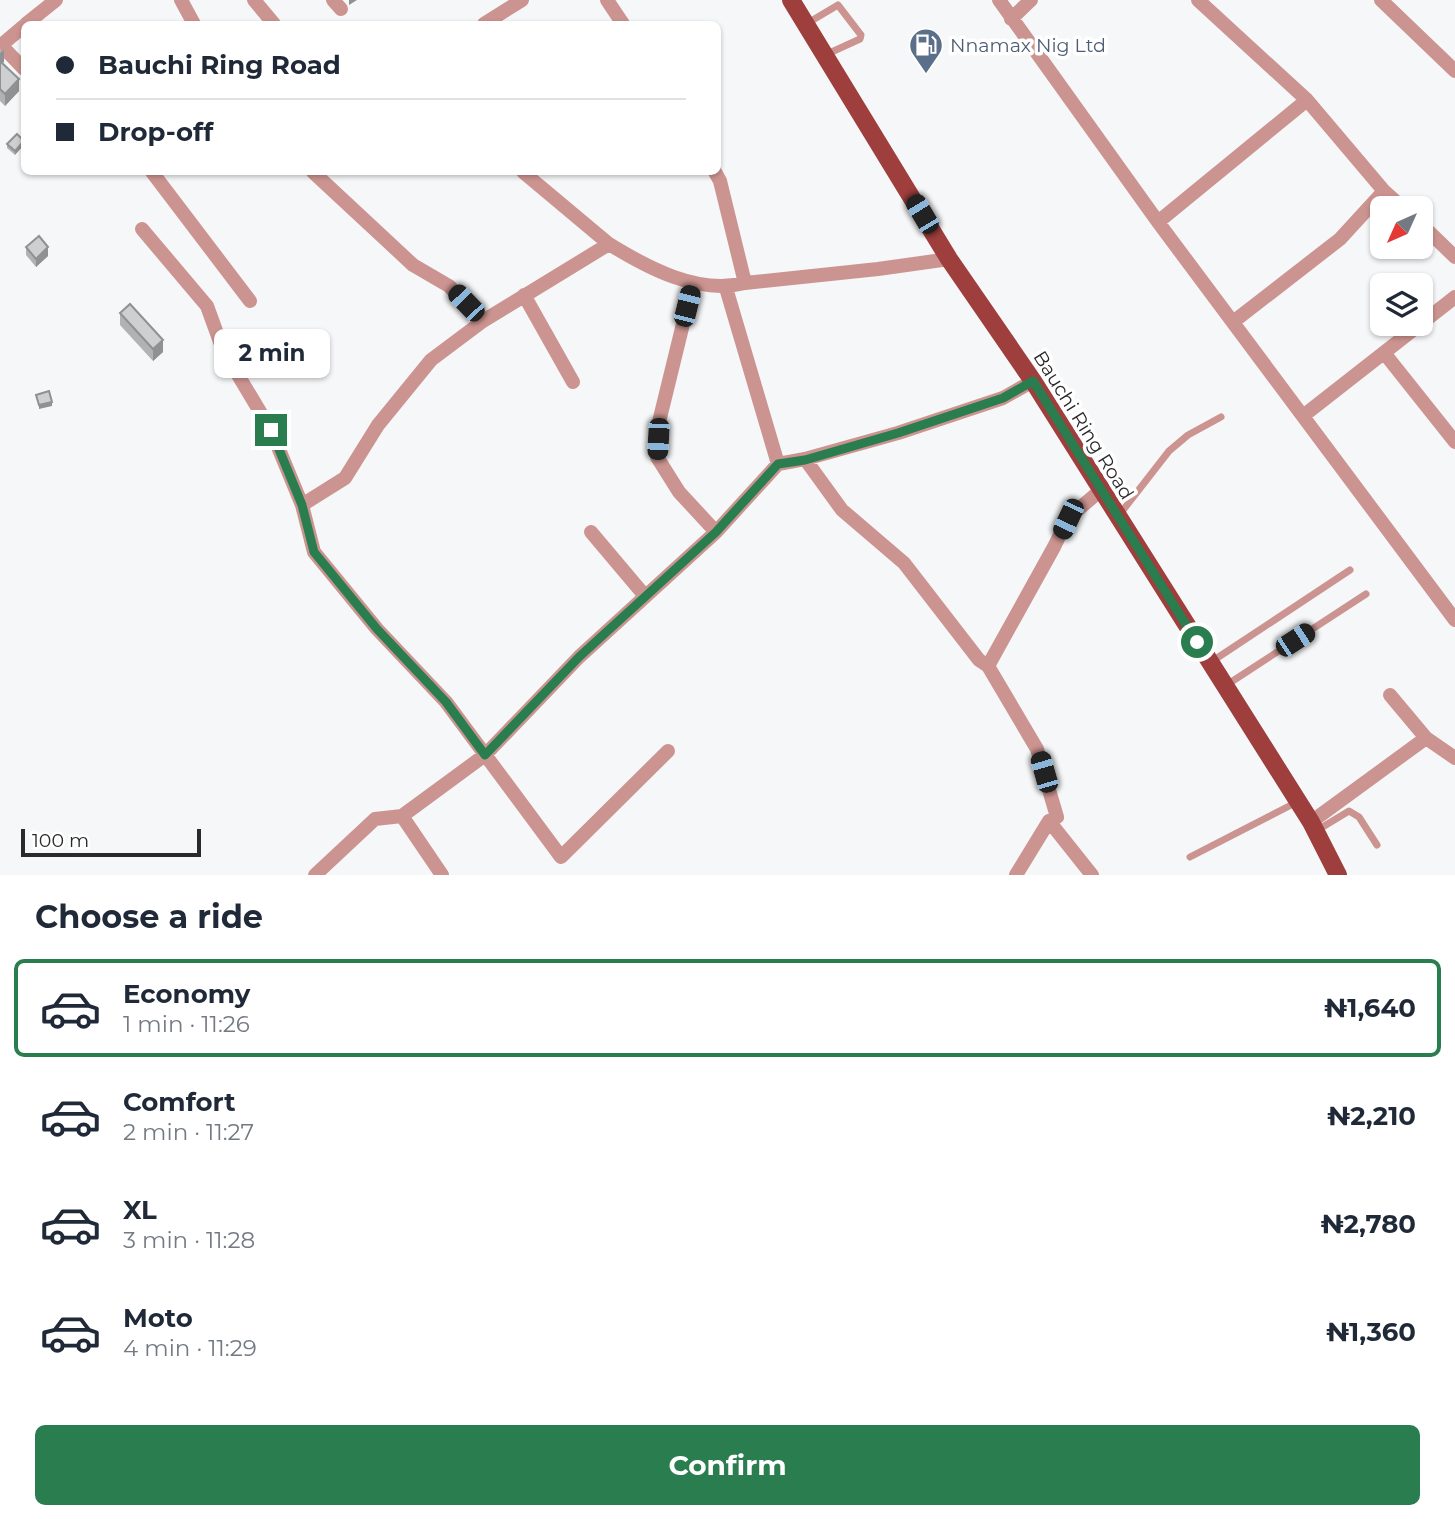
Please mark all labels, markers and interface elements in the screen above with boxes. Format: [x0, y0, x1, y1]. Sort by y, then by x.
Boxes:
fuel station icon: Nnamax Nig Ltd [907, 26, 945, 75]
place label: Nnamax Nig Ltd [950, 34, 1106, 57]
text: Bauchi Ring Road [98, 49, 341, 81]
text: Drop-off [98, 116, 213, 148]
car [903, 191, 942, 237]
north arrow [1370, 196, 1433, 259]
map controls [1370, 196, 1433, 336]
button: layers [1370, 273, 1433, 336]
car [444, 281, 489, 325]
car [672, 283, 703, 329]
callout: 2 min [213, 328, 329, 378]
text: 2 min [238, 339, 306, 367]
street label: Bauchi Ring Road [1028, 347, 1139, 504]
route end [255, 414, 287, 446]
car [647, 417, 670, 461]
car [1050, 496, 1087, 542]
car [1272, 620, 1319, 660]
route start [1181, 626, 1213, 658]
car [1029, 749, 1060, 795]
scale bar [21, 826, 201, 858]
text: 100 m [32, 829, 89, 852]
text: Choose a ride [35, 897, 263, 936]
icon: car [39, 977, 102, 1040]
text: Economy [123, 978, 250, 1010]
text: ₦1,640 [1324, 992, 1416, 1024]
text: 1 min · 11:26 [123, 1010, 250, 1038]
icon: car [39, 1085, 102, 1148]
text: Comfort [123, 1086, 235, 1118]
text: ₦2,210 [1327, 1100, 1416, 1132]
text: 2 min · 11:27 [123, 1118, 254, 1146]
icon: car [39, 1193, 102, 1256]
text: XL [123, 1194, 157, 1226]
text: ₦2,780 [1320, 1208, 1416, 1240]
text: 3 min · 11:28 [123, 1226, 255, 1254]
icon: car [39, 1301, 102, 1364]
text: Moto [123, 1302, 193, 1334]
text: ₦1,360 [1326, 1316, 1416, 1348]
text: 4 min · 11:29 [123, 1334, 257, 1362]
button: Confirm [35, 1425, 1420, 1505]

